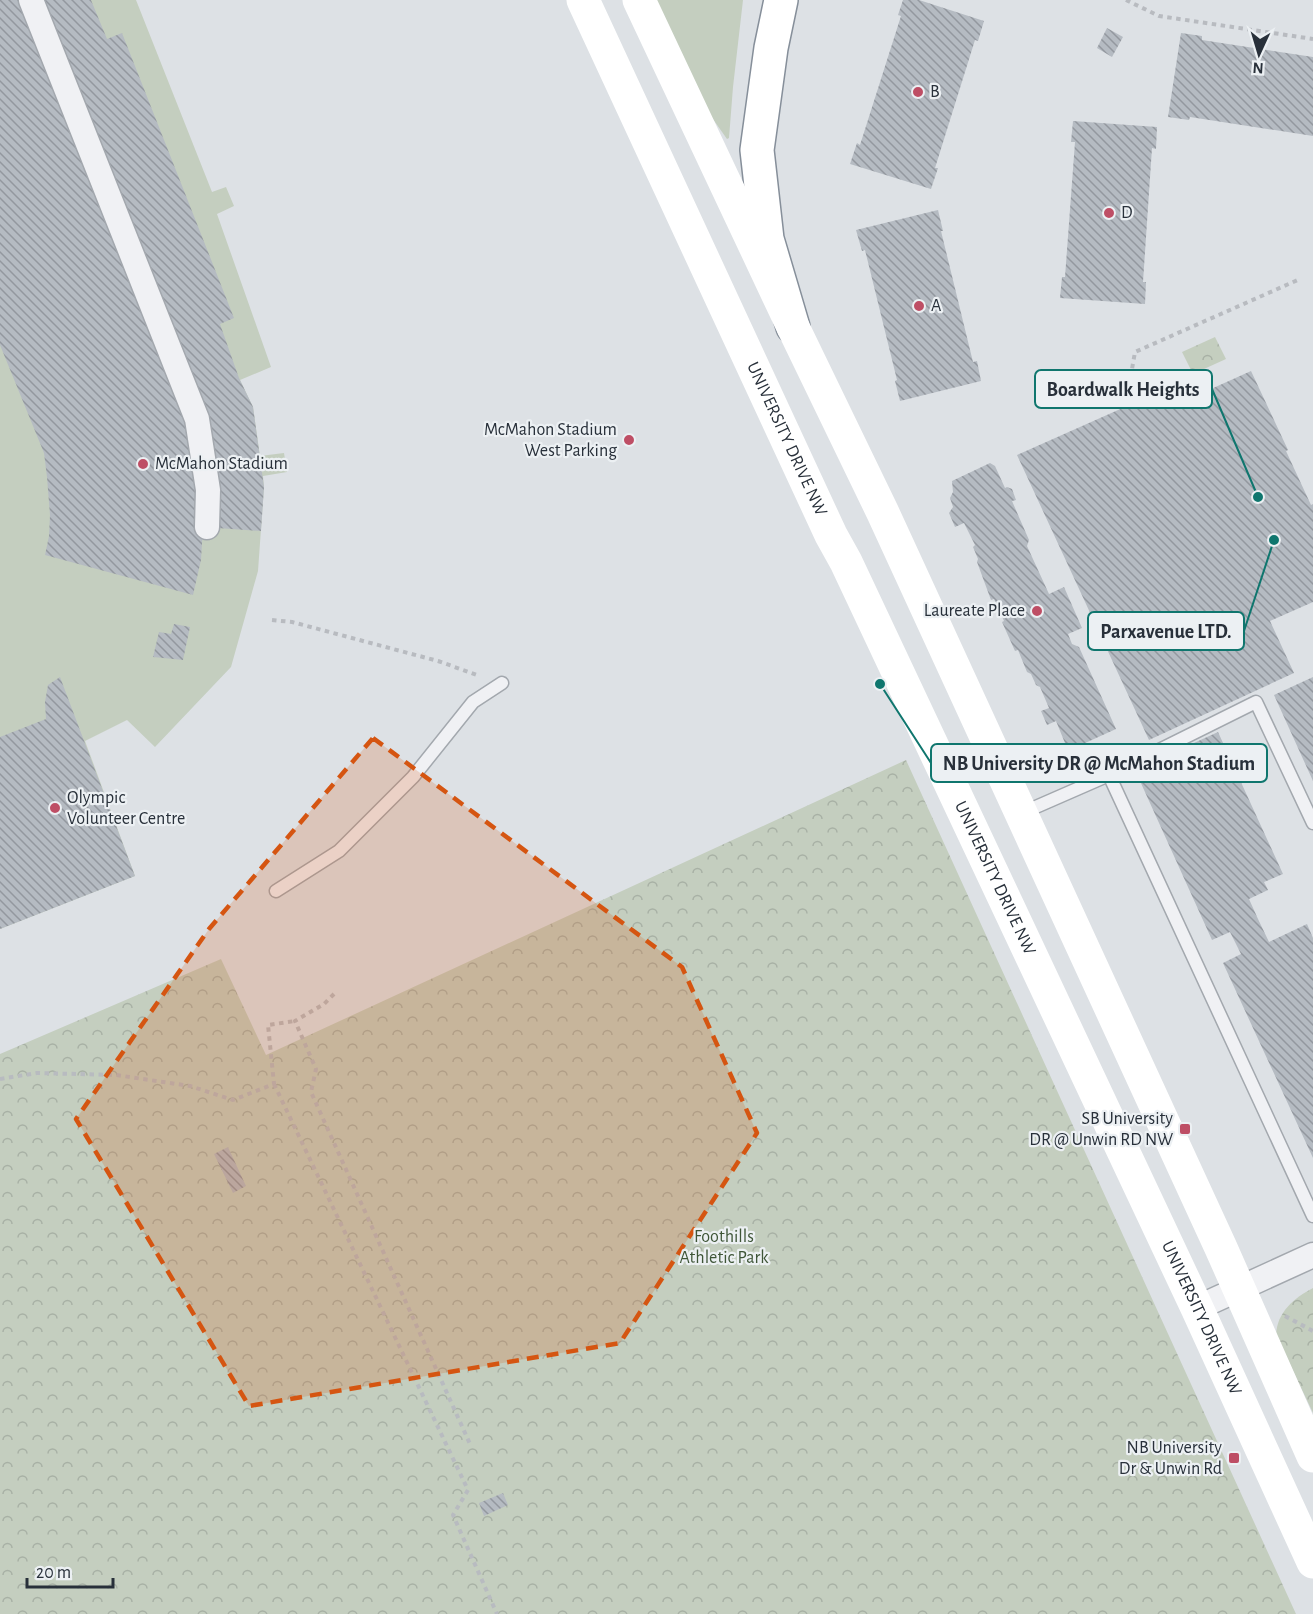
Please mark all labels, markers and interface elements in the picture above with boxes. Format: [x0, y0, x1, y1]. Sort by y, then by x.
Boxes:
north arrow [1229, 24, 1289, 84]
text: N [1252, 60, 1264, 76]
place label: B [930, 83, 940, 101]
marker: B [911, 85, 925, 99]
place label: D [1121, 204, 1133, 222]
marker: D [1102, 206, 1116, 220]
place label: A [931, 297, 942, 315]
marker: A [912, 299, 926, 313]
street label: UNIVERSITY DRIVE NW [743, 359, 830, 519]
callout: Boardwalk Heights [1035, 370, 1212, 408]
text: Boardwalk Heights [1046, 380, 1200, 400]
place label: McMahon Stadium West Parking [484, 421, 617, 460]
marker: McMahon Stadium West Parking [622, 433, 636, 447]
place label: McMahon Stadium [155, 455, 288, 473]
marker: McMahon Stadium [136, 457, 150, 471]
place label: Laureate Place [924, 602, 1025, 620]
marker: Laureate Place [1030, 604, 1044, 618]
callout: Parxavenue LTD. [1088, 612, 1244, 650]
text: Parxavenue LTD. [1100, 622, 1232, 642]
callout: NB University DR @ McMahon Stadium [931, 744, 1267, 782]
text: NB University DR @ McMahon Stadium [943, 754, 1255, 774]
place label: Olympic Volunteer Centre [67, 789, 185, 828]
street label: UNIVERSITY DRIVE NW [951, 799, 1039, 958]
marker: Olympic Volunteer Centre [48, 801, 62, 815]
place label: SB University DR @ Unwin RD NW [1029, 1110, 1173, 1149]
marker: SB University DR @ Unwin RD NW [1178, 1122, 1192, 1136]
park label: Foothills Athletic Park [680, 1228, 769, 1267]
street label: UNIVERSITY DRIVE NW [1158, 1238, 1245, 1398]
place label: NB University Dr & Unwin Rd [1119, 1439, 1222, 1478]
marker: NB University Dr & Unwin Rd [1227, 1451, 1241, 1465]
scale bar [27, 1551, 112, 1589]
text: 20 m [36, 1564, 71, 1582]

